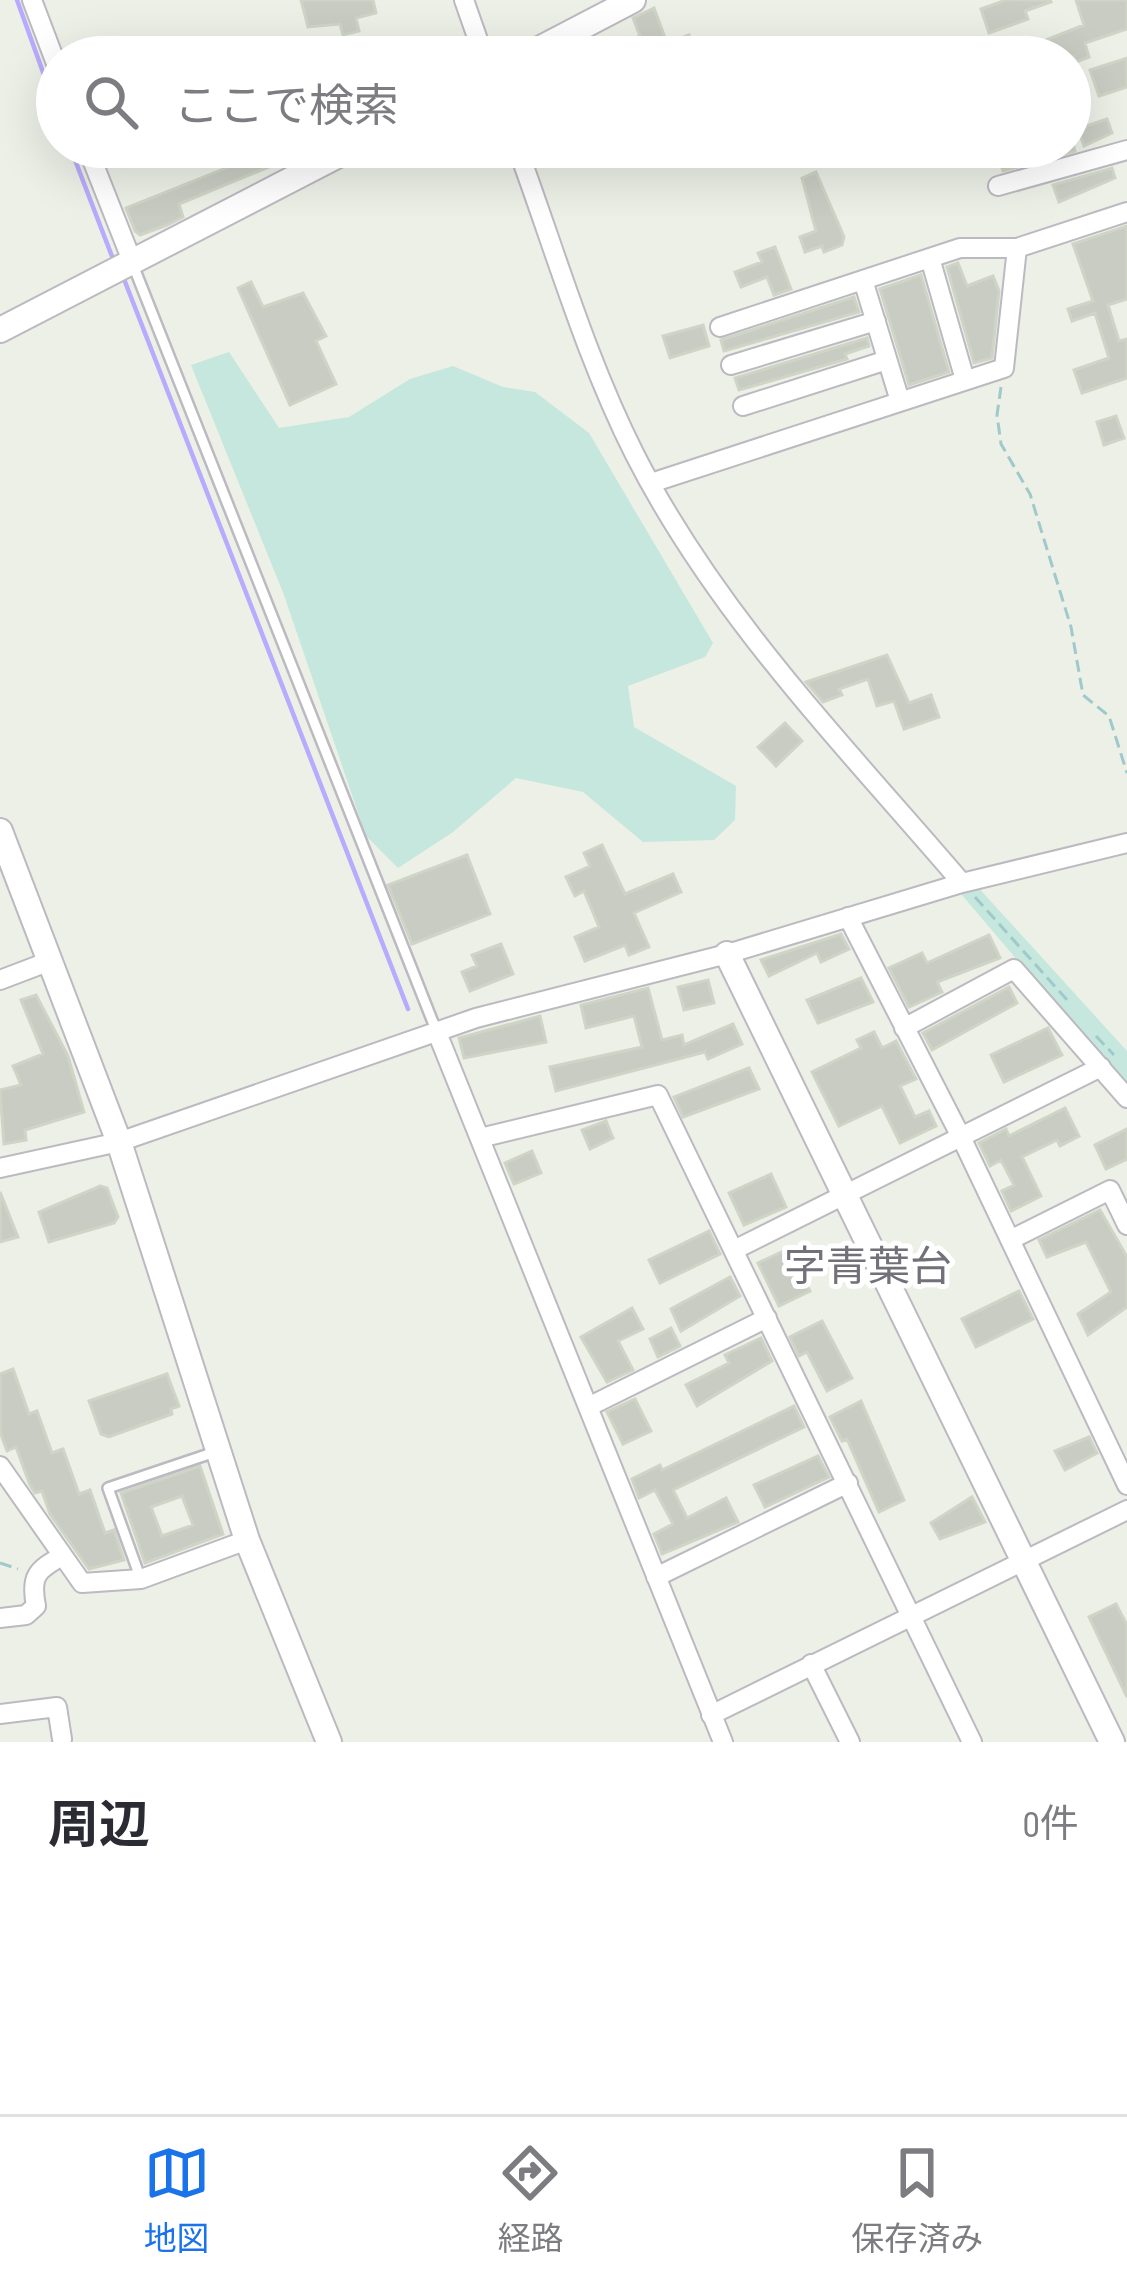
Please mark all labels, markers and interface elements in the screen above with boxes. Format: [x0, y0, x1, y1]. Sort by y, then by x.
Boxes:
search box [36, 36, 1091, 168]
icon: search [78, 69, 144, 135]
text: ここで検索 [174, 80, 399, 135]
district label: 字青葉台 [784, 1243, 952, 1294]
text: 周辺 [48, 1796, 150, 1857]
text: 0件 [1023, 1802, 1079, 1849]
tab: 地図 [144, 2140, 210, 2260]
tab: 経路 [497, 2140, 563, 2260]
tab: 保存済み [851, 2140, 983, 2260]

